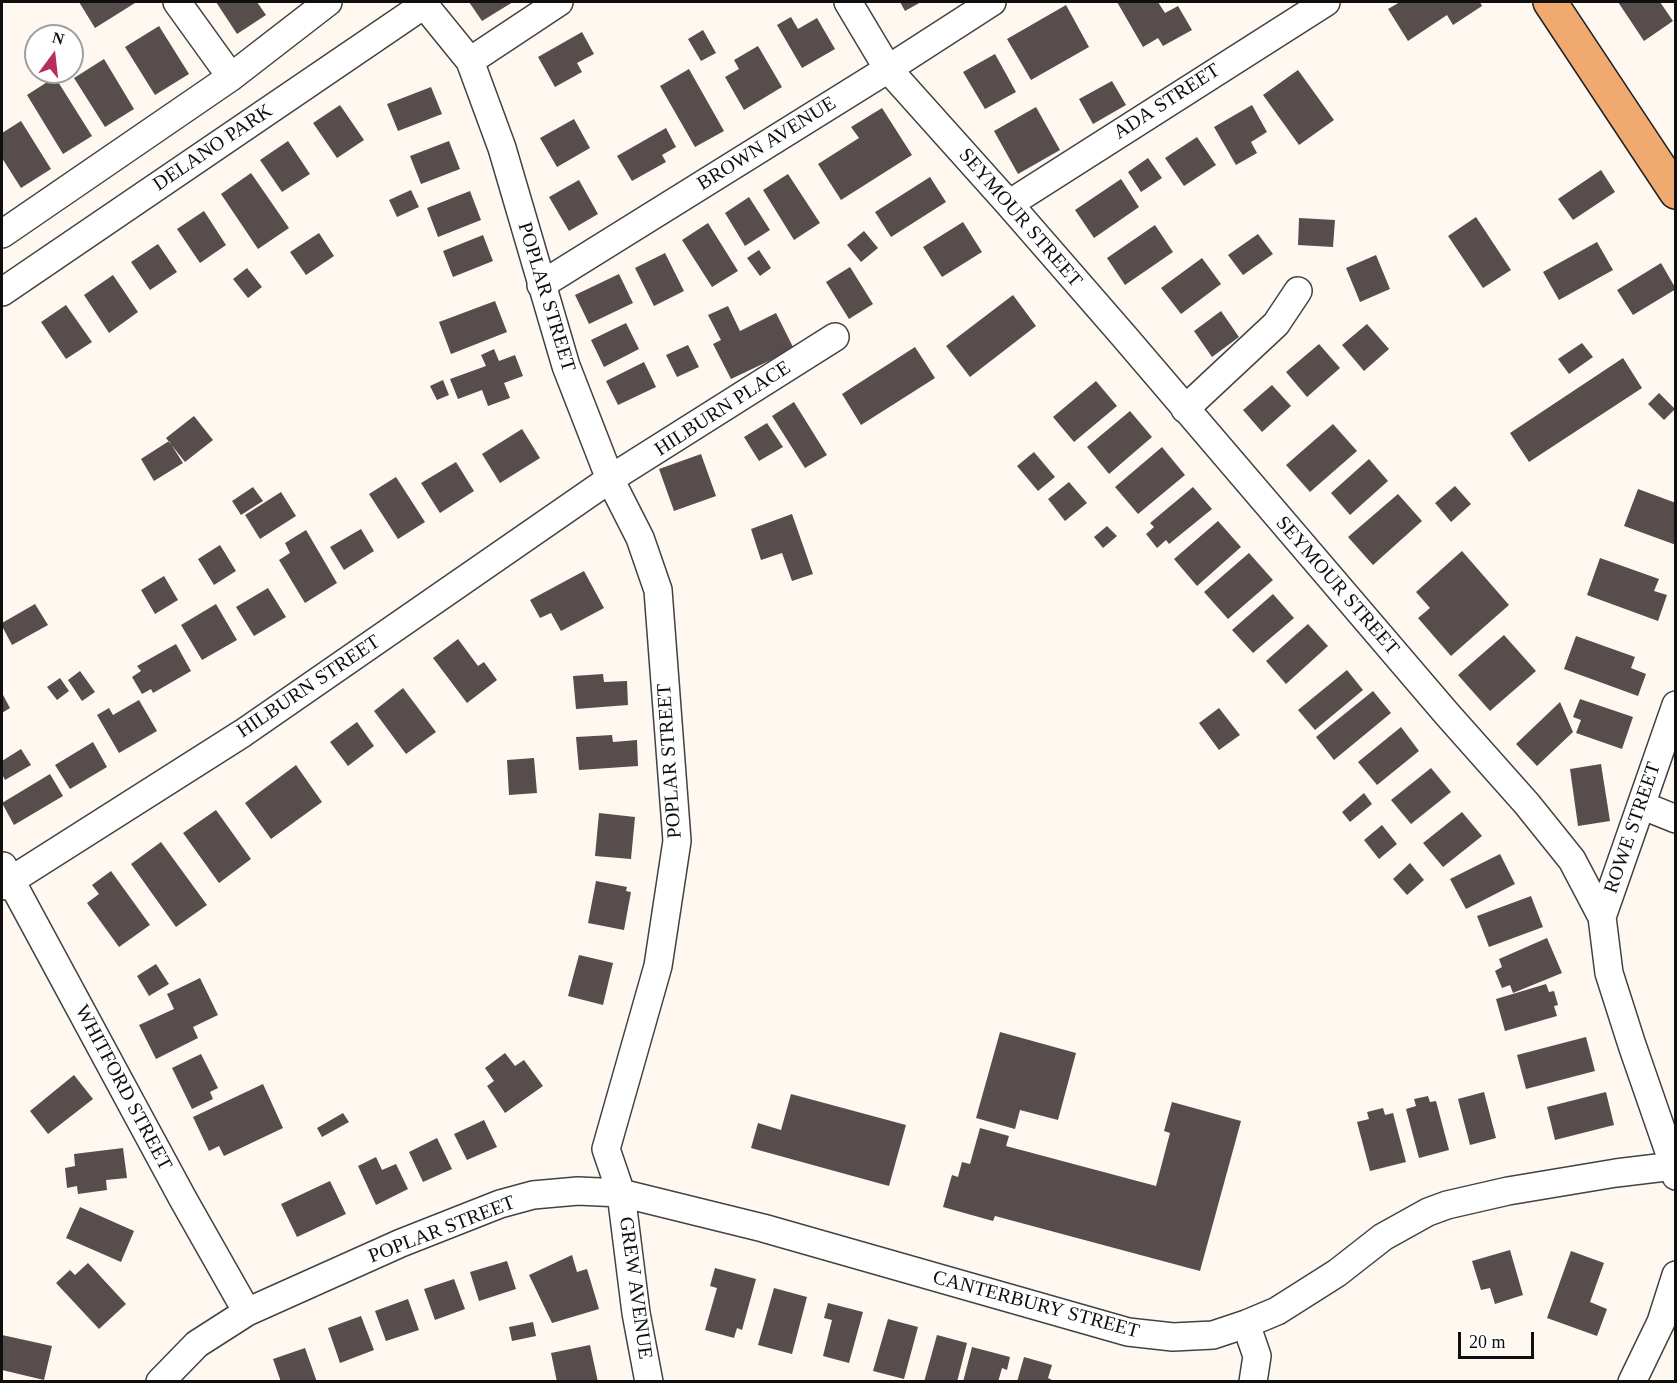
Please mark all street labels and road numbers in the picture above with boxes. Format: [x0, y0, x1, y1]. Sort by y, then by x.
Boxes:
street label: ADA STREET [1109, 59, 1225, 145]
street label: BROWN AVENUE [693, 92, 841, 196]
street label: DELANO PARK [149, 99, 277, 197]
street label: SEYMOUR STREET [953, 144, 1087, 292]
street label: POPLAR STREET [512, 219, 580, 375]
street label: HILBURN PLACE [651, 356, 795, 462]
street label: SEYMOUR STREET [1270, 512, 1404, 660]
street label: HILBURN STREET [233, 630, 385, 744]
street label: POPLAR STREET [653, 683, 687, 839]
street label: ROWE STREET [1599, 759, 1667, 897]
street label: WHITFORD STREET [69, 1001, 177, 1175]
street label: POPLAR STREET [365, 1191, 519, 1269]
street label: GREW AVENUE [613, 1215, 657, 1361]
street label: CANTERBURY STREET [930, 1266, 1142, 1344]

